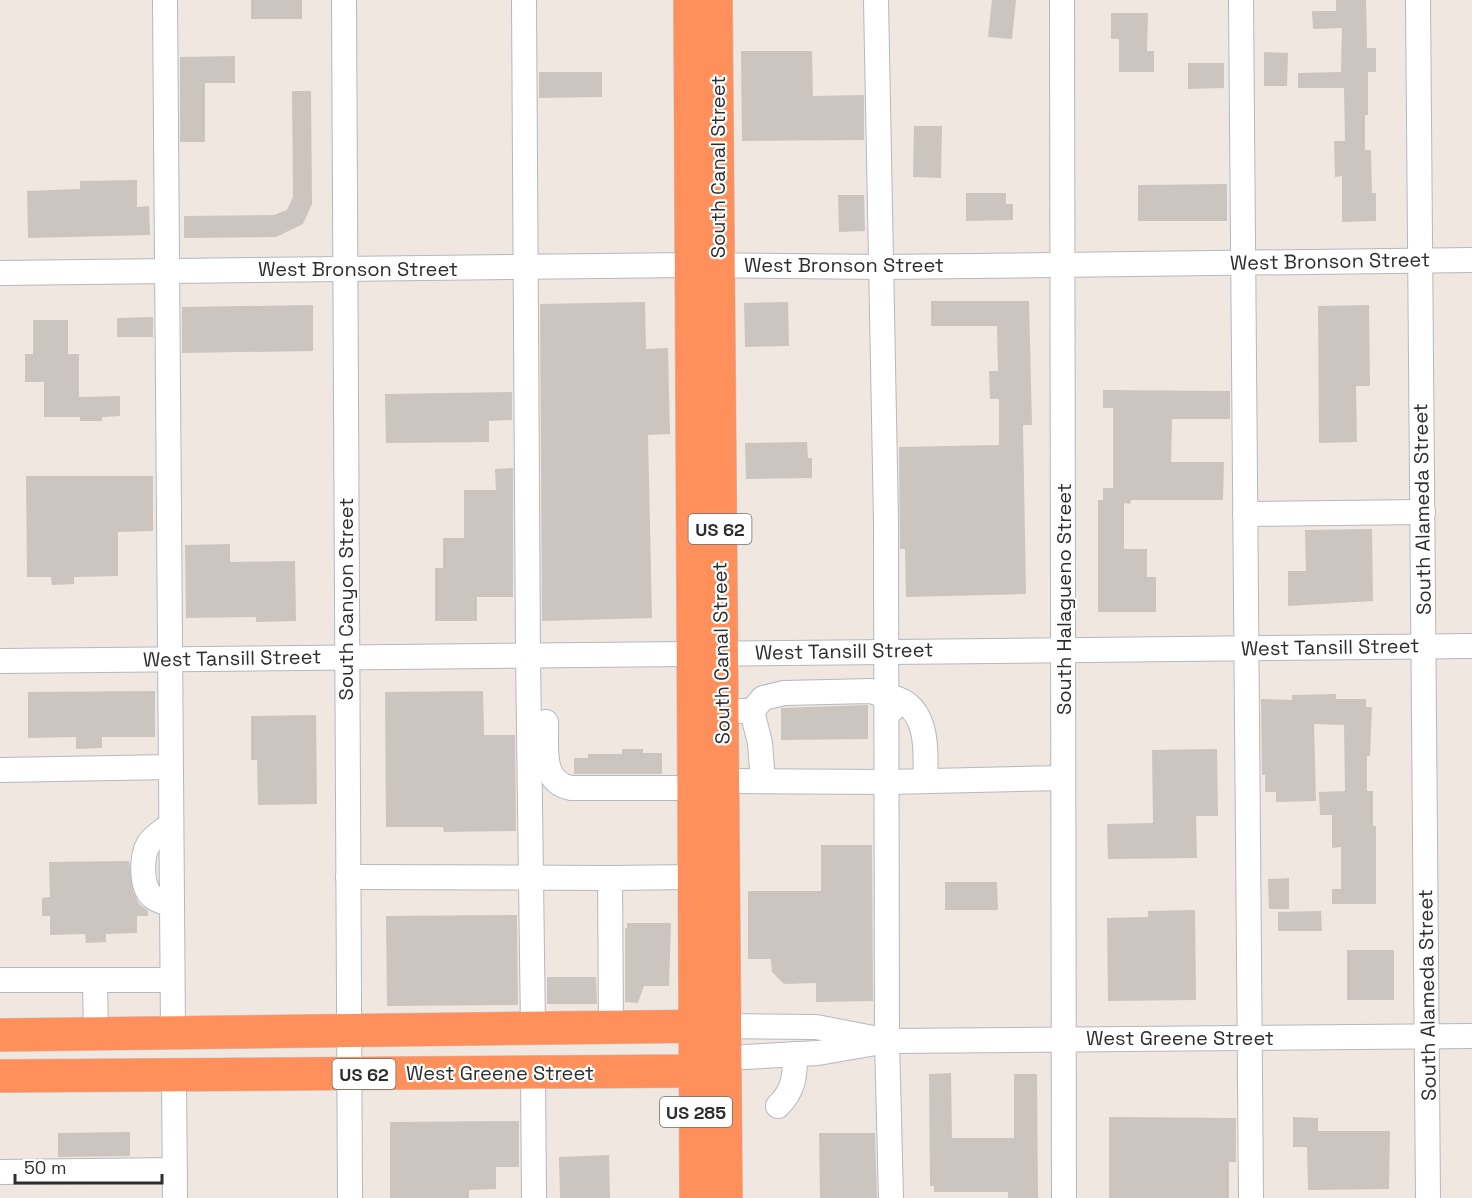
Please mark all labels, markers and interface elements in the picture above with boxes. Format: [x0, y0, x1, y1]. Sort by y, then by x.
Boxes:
street label: South Canal Street [705, 76, 731, 258]
street label: West Bronson Street [1230, 246, 1430, 276]
street label: West Bronson Street [744, 252, 944, 278]
street label: West Bronson Street [258, 256, 458, 282]
street label: South Alameda Street [1407, 403, 1437, 615]
street label: South Halagueno Street [1051, 483, 1077, 715]
street label: South Canyon Street [333, 497, 359, 701]
road number: US 62 [688, 514, 752, 544]
street label: South Canal Street [706, 561, 736, 745]
street label: West Tansill Street [1241, 632, 1419, 662]
street label: West Tansill Street [755, 636, 933, 666]
street label: West Tansill Street [143, 643, 321, 673]
street label: South Alameda Street [1412, 889, 1442, 1101]
street label: West Greene Street [1086, 1025, 1274, 1051]
road number: US 62 [332, 1059, 395, 1089]
street label: West Greene Street [406, 1060, 594, 1086]
road number: US 285 [660, 1097, 732, 1127]
scale bar [15, 1147, 162, 1185]
text: 50 m [24, 1156, 66, 1179]

